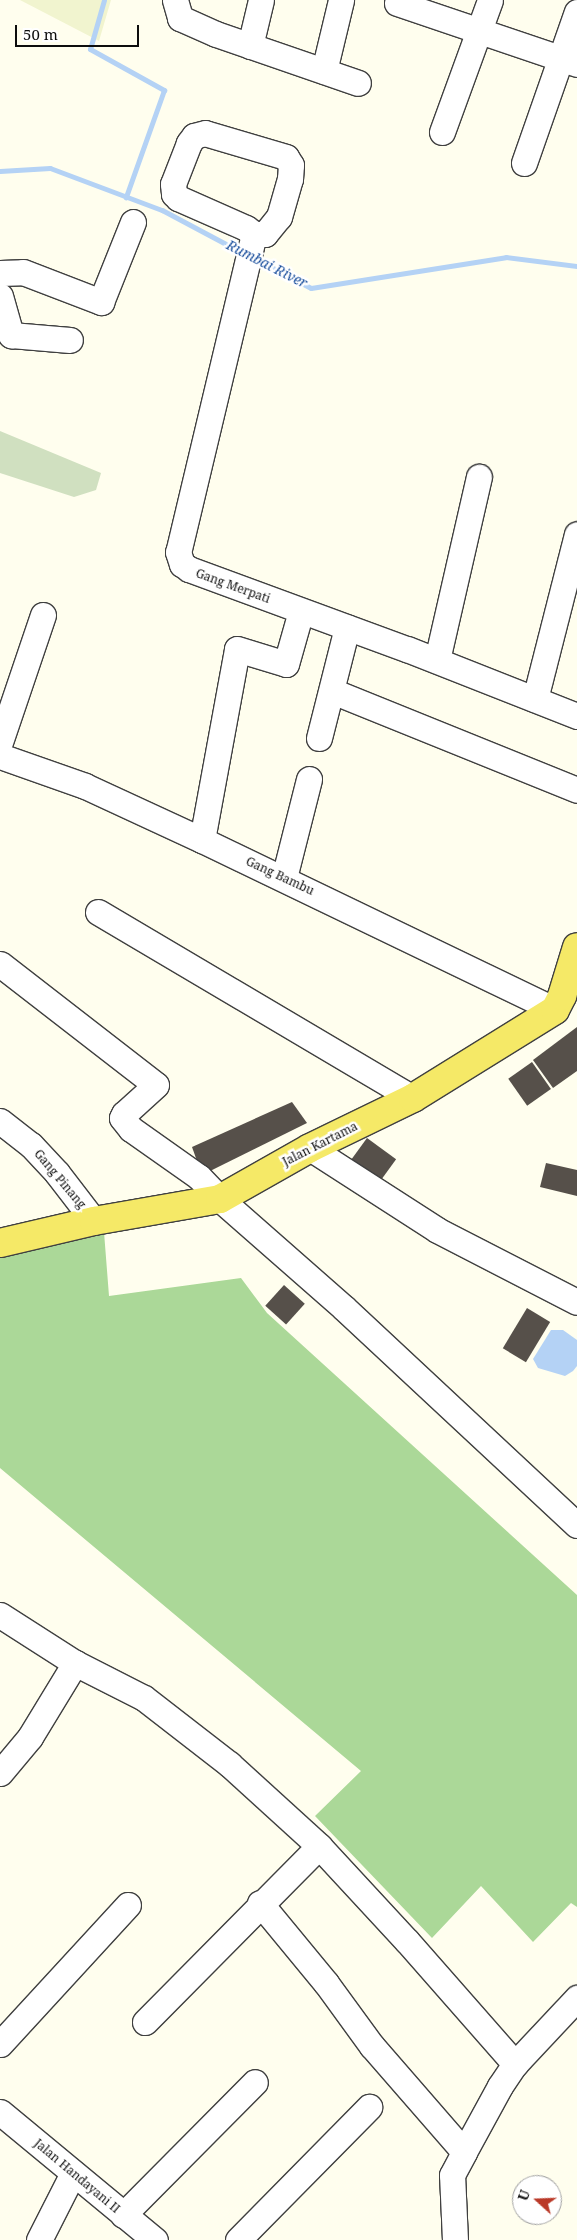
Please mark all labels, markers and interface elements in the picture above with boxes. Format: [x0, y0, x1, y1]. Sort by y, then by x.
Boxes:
scale bar [18, 15, 141, 47]
text: 50 m [23, 24, 58, 44]
water label: Rumbai River [224, 236, 310, 292]
street label: Gang Merpati [194, 566, 272, 606]
street label: Gang Bambu [244, 854, 316, 898]
street label: Jalan Kartama [280, 1119, 360, 1169]
street label: Gang Pinang [31, 1147, 89, 1211]
street label: Jalan Handayani II [31, 2136, 123, 2216]
north arrow [512, 2175, 562, 2225]
text: U [513, 2187, 534, 2203]

